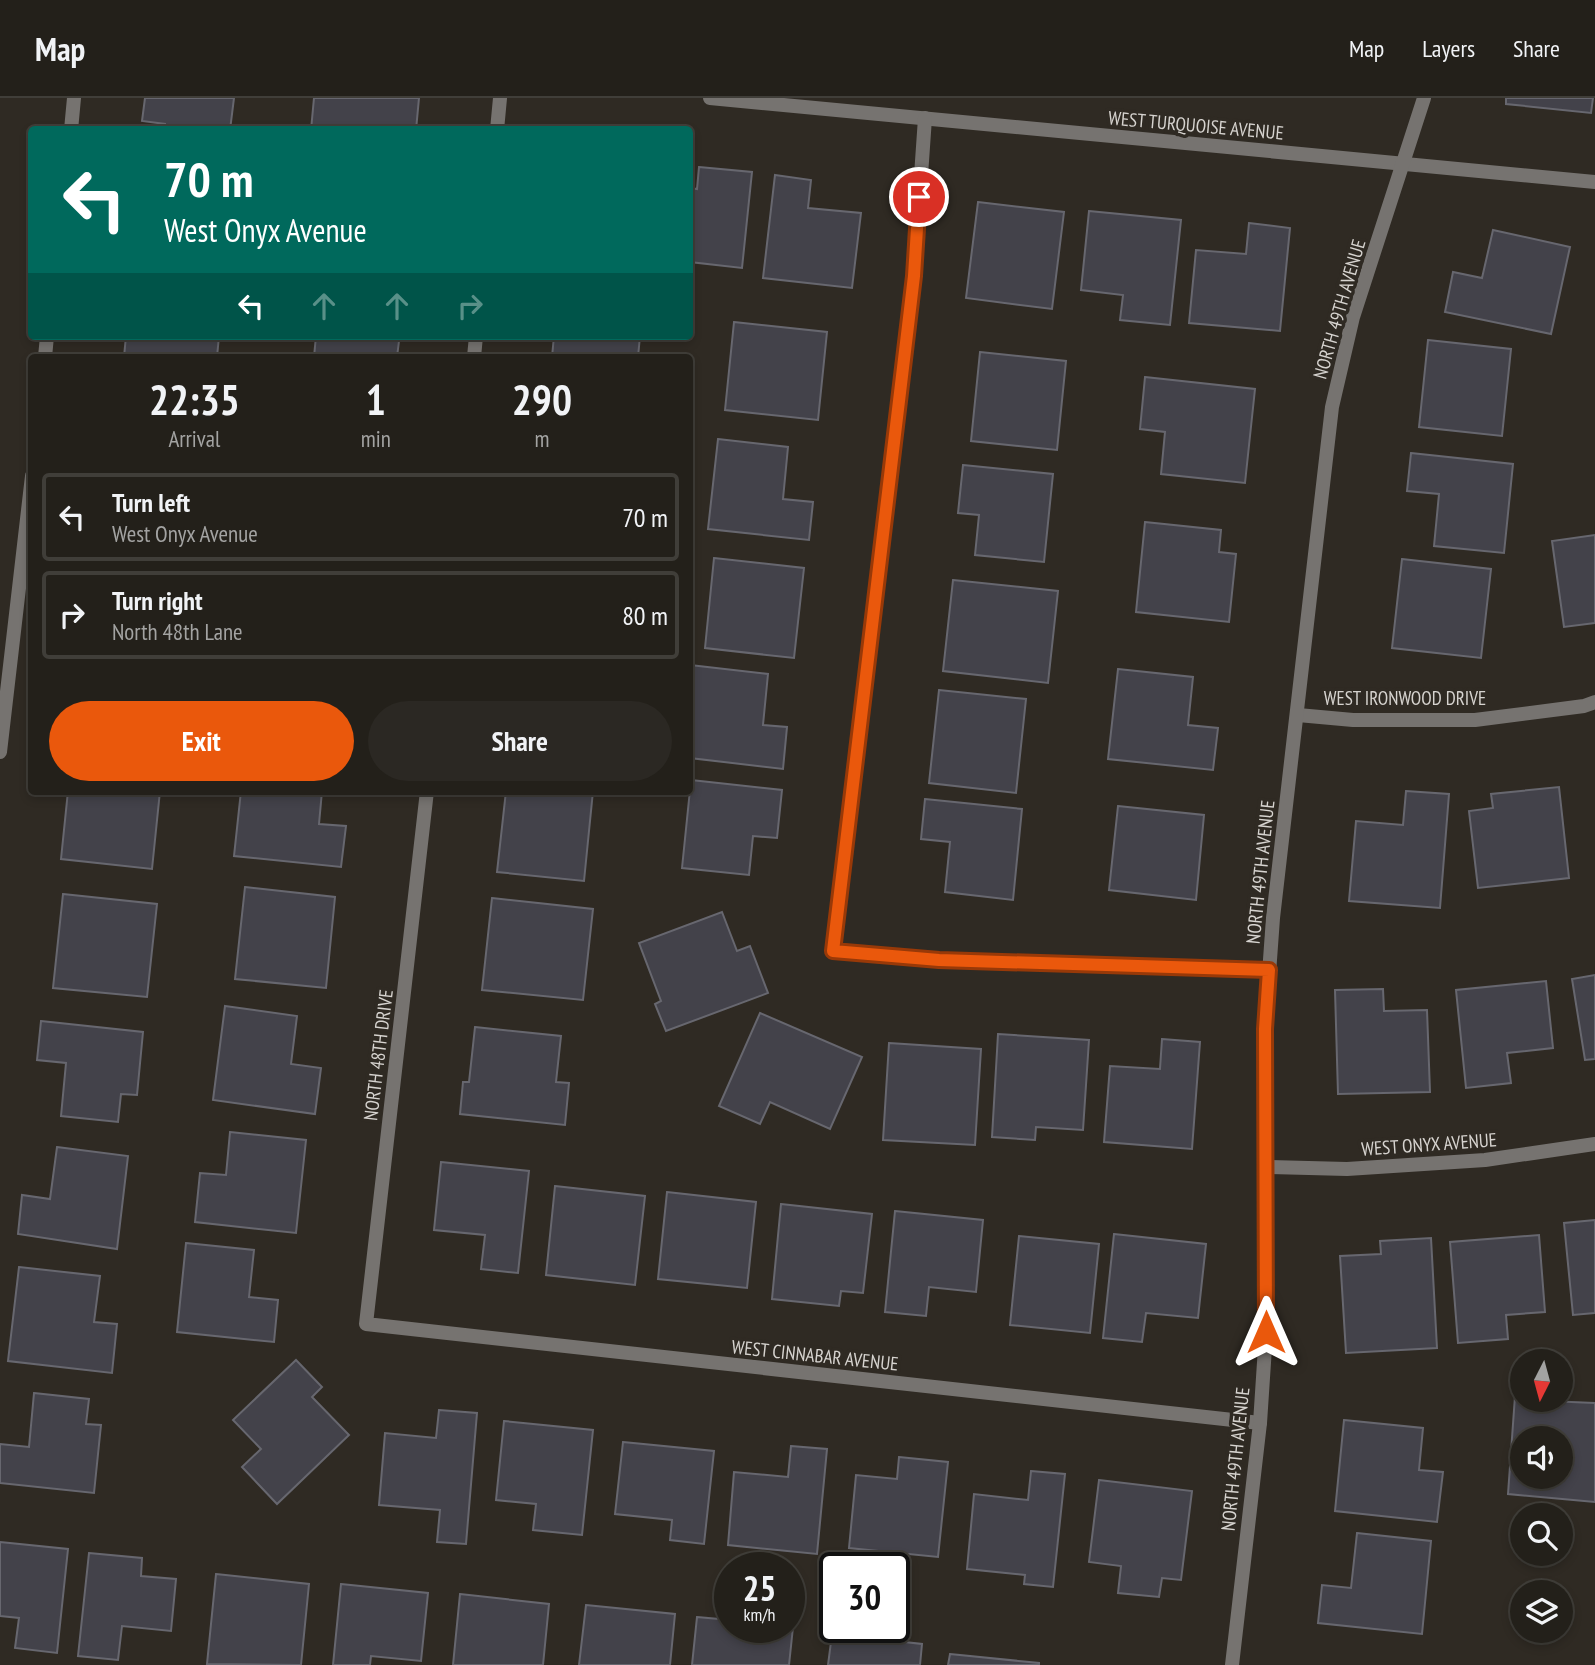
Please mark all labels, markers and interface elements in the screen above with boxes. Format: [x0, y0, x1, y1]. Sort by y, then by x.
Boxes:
text: Map [35, 27, 85, 70]
text: Map [1349, 33, 1384, 64]
text: Layers [1422, 33, 1475, 64]
text: Share [1513, 33, 1560, 64]
street label: WEST TURQUOISE AVENUE [1107, 105, 1285, 145]
text: 70 m [164, 147, 253, 211]
icon: left [49, 154, 140, 245]
pin [889, 167, 949, 227]
icon: arrive [900, 178, 938, 216]
text: West Onyx Avenue [164, 209, 367, 251]
street label: NORTH 49TH AVENUE [1308, 236, 1370, 382]
icon: left [232, 287, 270, 325]
icon: ahead [305, 287, 343, 325]
icon: ahead [378, 287, 416, 325]
icon: right [451, 287, 489, 325]
text: 22:35 [149, 372, 240, 427]
text: 1 [366, 372, 386, 427]
text: 290 [512, 372, 572, 427]
text: Arrival [168, 424, 220, 453]
text: min [361, 424, 391, 453]
text: m [534, 424, 549, 453]
text: Turn left [112, 486, 190, 519]
icon: left [53, 498, 91, 536]
text: 70 m [622, 501, 668, 534]
text: West Onyx Avenue [112, 519, 258, 548]
text: Turn right [112, 584, 203, 617]
icon: right [53, 596, 91, 634]
text: 80 m [622, 599, 668, 632]
text: North 48th Lane [112, 617, 243, 646]
street label: WEST IRONWOOD DRIVE [1324, 686, 1486, 710]
button: Exit [49, 701, 354, 781]
button: Share [368, 701, 672, 781]
street label: NORTH 49TH AVENUE [1241, 799, 1279, 945]
street label: NORTH 48TH DRIVE [358, 988, 398, 1122]
street label: WEST ONYX AVENUE [1360, 1127, 1498, 1161]
position arrow [1229, 1295, 1303, 1369]
street label: WEST CINNABAR AVENUE [730, 1334, 900, 1376]
north arrow [1510, 1349, 1573, 1412]
map controls [1510, 1349, 1573, 1643]
street label: NORTH 49TH AVENUE [1216, 1386, 1254, 1532]
button: sound [1510, 1426, 1573, 1489]
button: search [1510, 1503, 1573, 1566]
speed limit sign: 30 [819, 1552, 910, 1643]
text: 25 [743, 1565, 776, 1611]
button: layers [1510, 1580, 1573, 1643]
text: km/h [744, 1603, 775, 1626]

